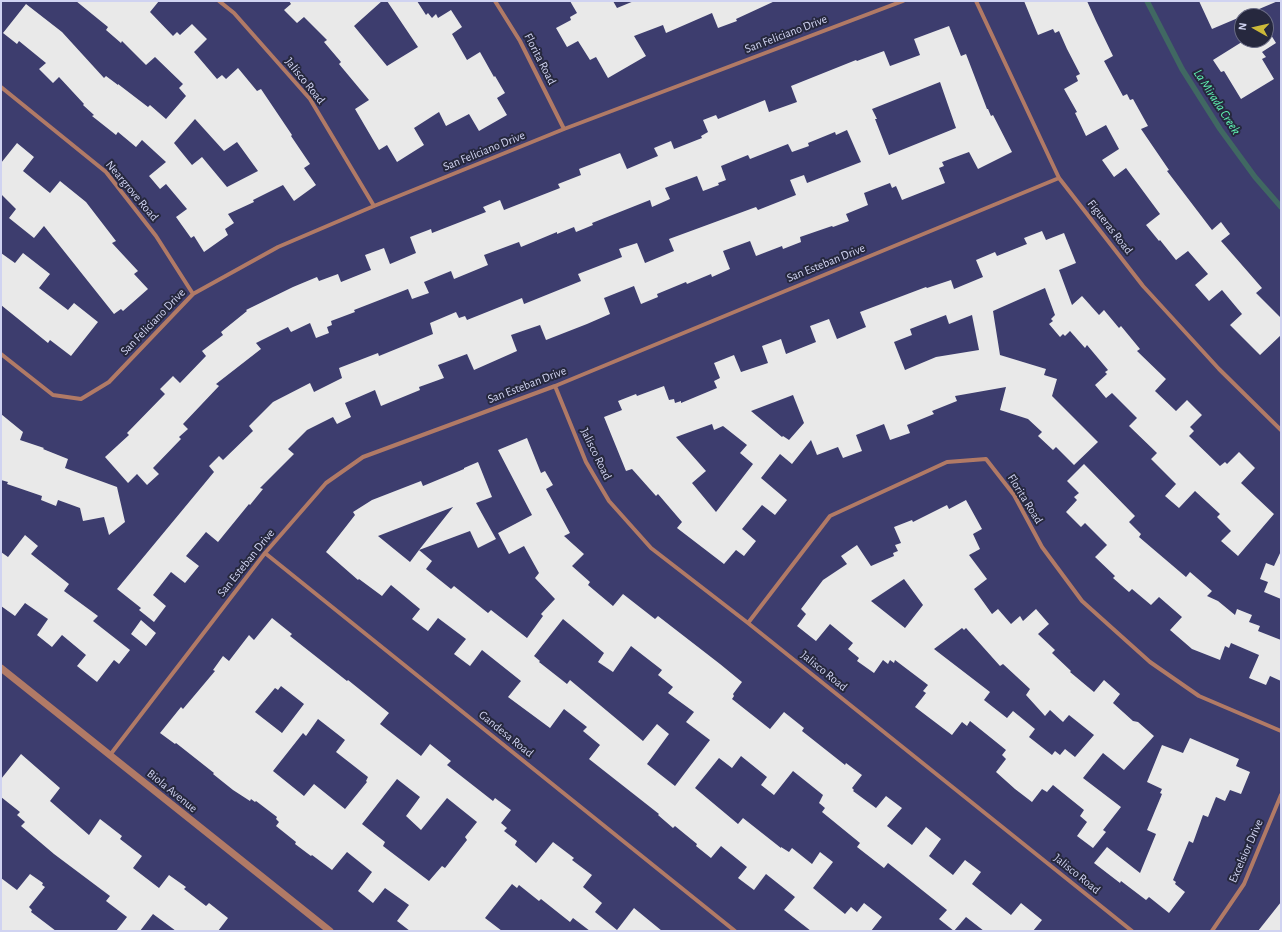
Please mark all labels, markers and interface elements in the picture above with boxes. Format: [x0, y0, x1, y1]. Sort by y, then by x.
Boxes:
north arrow [1234, 8, 1274, 48]
street label: San Feliciano Drive [743, 12, 829, 56]
text: N [1237, 22, 1249, 31]
street label: Florita Road [521, 31, 559, 87]
street label: Jalisco Road [282, 55, 328, 107]
water label: La Mirada Creek [1190, 66, 1244, 138]
street label: San Feliciano Drive [441, 128, 527, 174]
street label: Neargrove Road [103, 158, 161, 224]
street label: Figueras Road [1084, 197, 1136, 257]
street label: San Esteban Drive [785, 241, 867, 285]
street label: San Feliciano Drive [118, 286, 188, 358]
street label: San Esteban Drive [486, 363, 568, 407]
street label: Jalisco Road [577, 426, 615, 482]
street label: Florita Road [1004, 471, 1046, 527]
street label: San Esteban Drive [214, 526, 278, 600]
street label: Jalisco Road [798, 648, 850, 694]
street label: Gandesa Road [476, 708, 536, 760]
street label: Biola Avenue [144, 766, 200, 816]
street label: Excelsior Drive [1226, 817, 1266, 885]
street label: Jalisco Road [1051, 851, 1103, 897]

